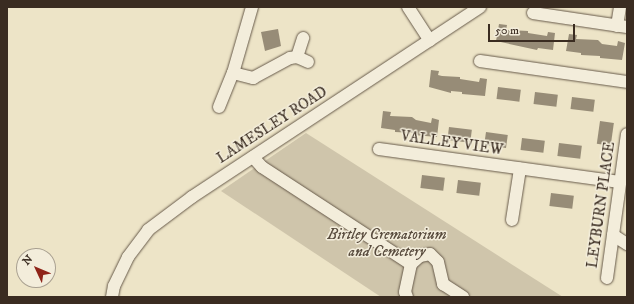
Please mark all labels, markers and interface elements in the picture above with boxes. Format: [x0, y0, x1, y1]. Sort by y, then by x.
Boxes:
scale bar [490, 16, 577, 42]
text: 50 m [495, 23, 519, 38]
street label: LAMESLEY ROAD [213, 83, 331, 167]
street label: VALLEY VIEW [400, 127, 504, 159]
street label: LEYBURN PLACE [583, 141, 619, 269]
park label: Birtley Crematorium and Cemetery [328, 225, 446, 260]
north arrow [16, 248, 56, 288]
text: N [20, 252, 36, 268]

